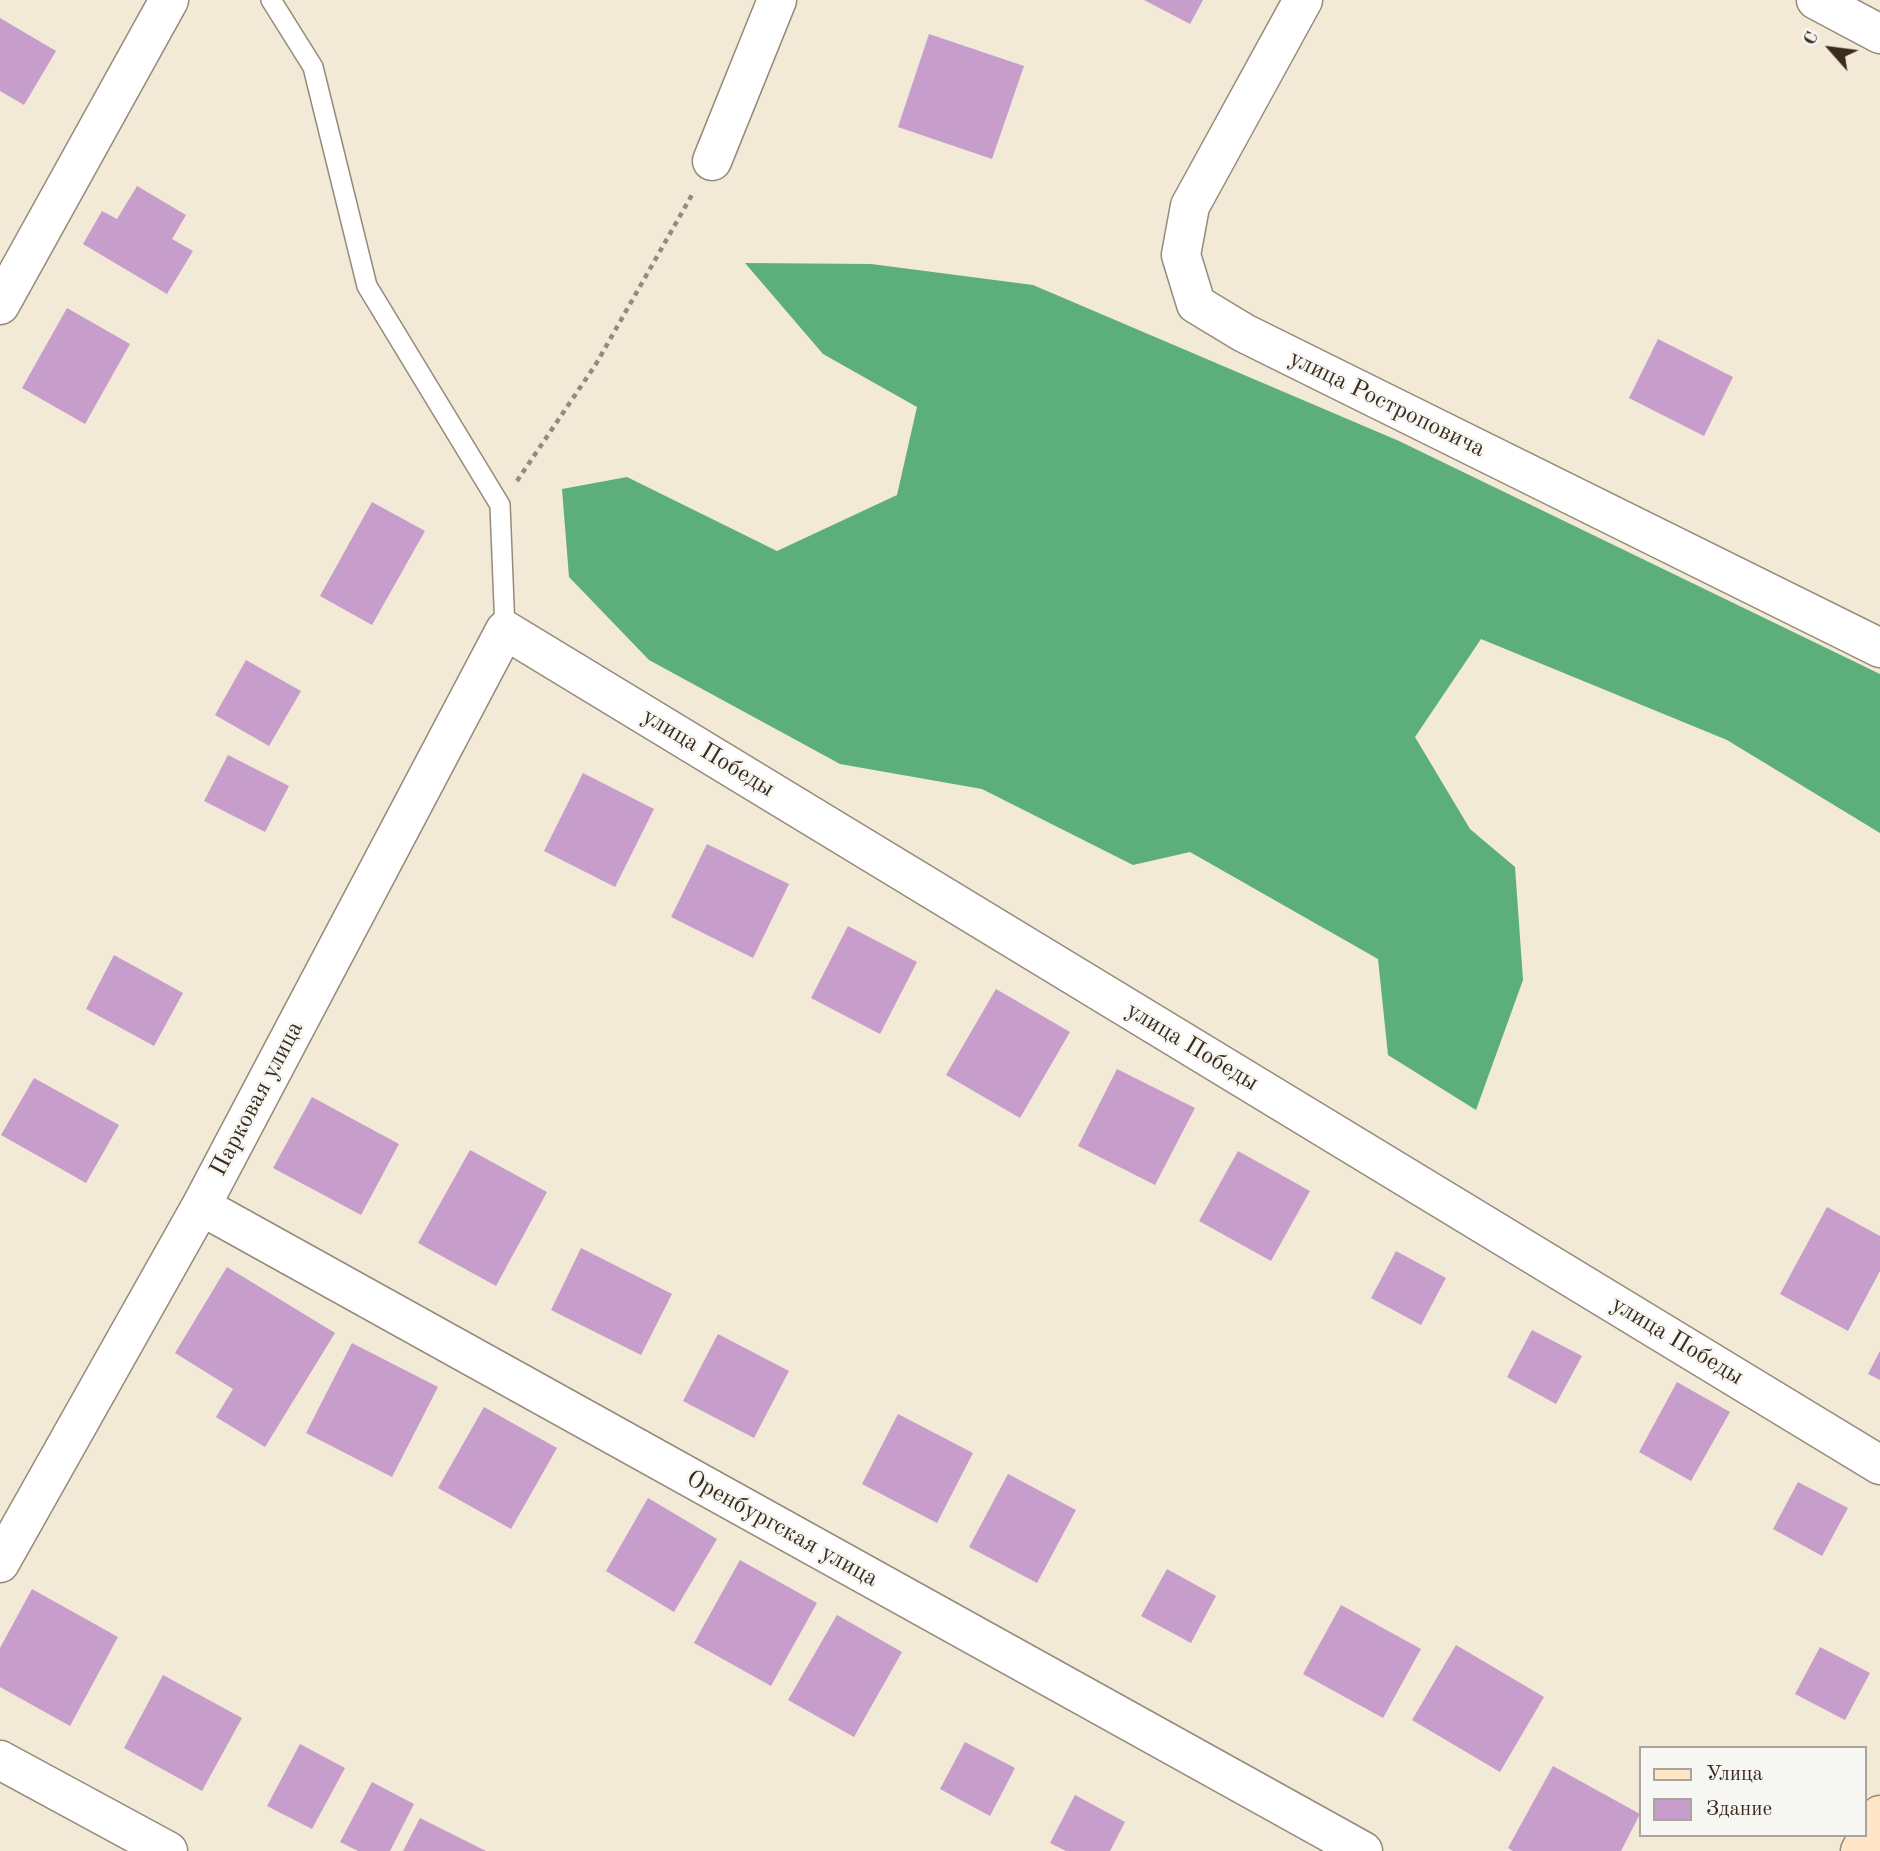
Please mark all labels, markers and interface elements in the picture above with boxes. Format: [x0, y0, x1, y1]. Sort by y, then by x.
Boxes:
north arrow [1796, 14, 1866, 84]
text: С [1801, 29, 1823, 49]
street label: улица Ростроповича [1284, 344, 1490, 464]
street label: улица Победы [637, 702, 779, 804]
street label: улица Победы [1121, 996, 1263, 1098]
street label: Парковая улица [204, 1017, 310, 1181]
street label: улица Победы [1606, 1290, 1748, 1392]
street label: Оренбургская улица [681, 1464, 883, 1594]
legend [1638, 1746, 1866, 1837]
text: Улица [1706, 1764, 1763, 1785]
text: Здание [1706, 1799, 1772, 1820]

